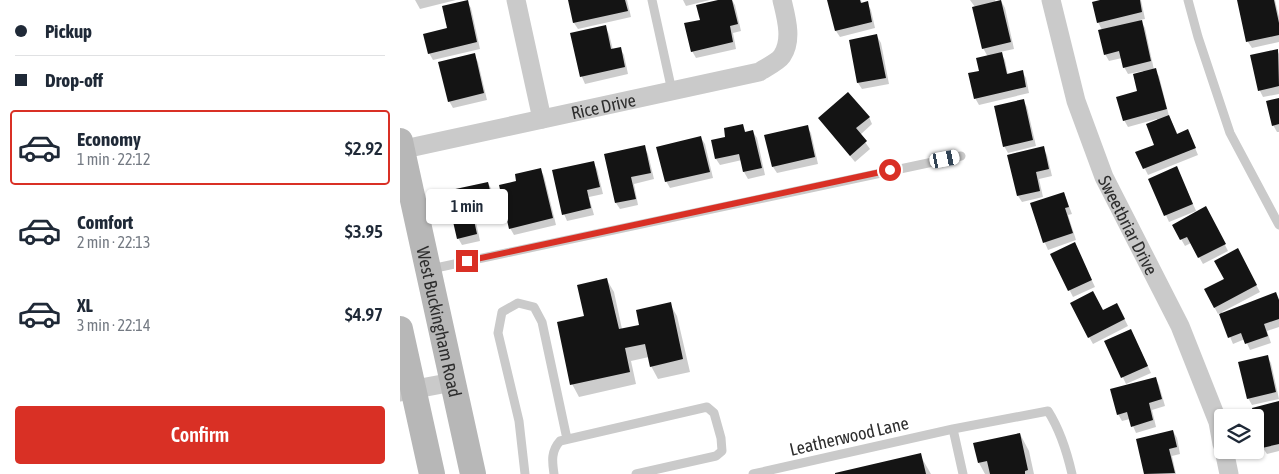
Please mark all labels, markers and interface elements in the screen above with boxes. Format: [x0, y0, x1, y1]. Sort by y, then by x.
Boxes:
text: Pickup [45, 20, 92, 42]
text: Drop-off [45, 69, 103, 91]
street label: Rice Drive [569, 89, 637, 123]
icon: car [17, 125, 62, 170]
text: Economy [77, 128, 141, 150]
text: $2.92 [345, 137, 383, 159]
car [928, 149, 961, 169]
text: 1 min · 22:12 [77, 150, 150, 168]
route start [879, 159, 901, 181]
street label: Sweetbriar Drive [1094, 172, 1163, 278]
callout: 1 min [426, 188, 508, 224]
text: 1 min [451, 197, 483, 215]
icon: car [17, 208, 62, 253]
text: Comfort [77, 211, 133, 233]
text: $3.95 [345, 220, 383, 242]
text: 2 min · 22:13 [77, 233, 150, 251]
street label: West Buckingham Road [413, 244, 466, 399]
route end [456, 250, 478, 272]
icon: car [17, 291, 62, 336]
text: XL [77, 294, 93, 316]
text: $4.97 [345, 303, 383, 325]
text: 3 min · 22:14 [77, 316, 150, 334]
button: Confirm [15, 406, 385, 464]
map controls [1214, 409, 1264, 459]
button: layers [1214, 409, 1264, 459]
street label: Leatherwood Lane [787, 412, 911, 460]

